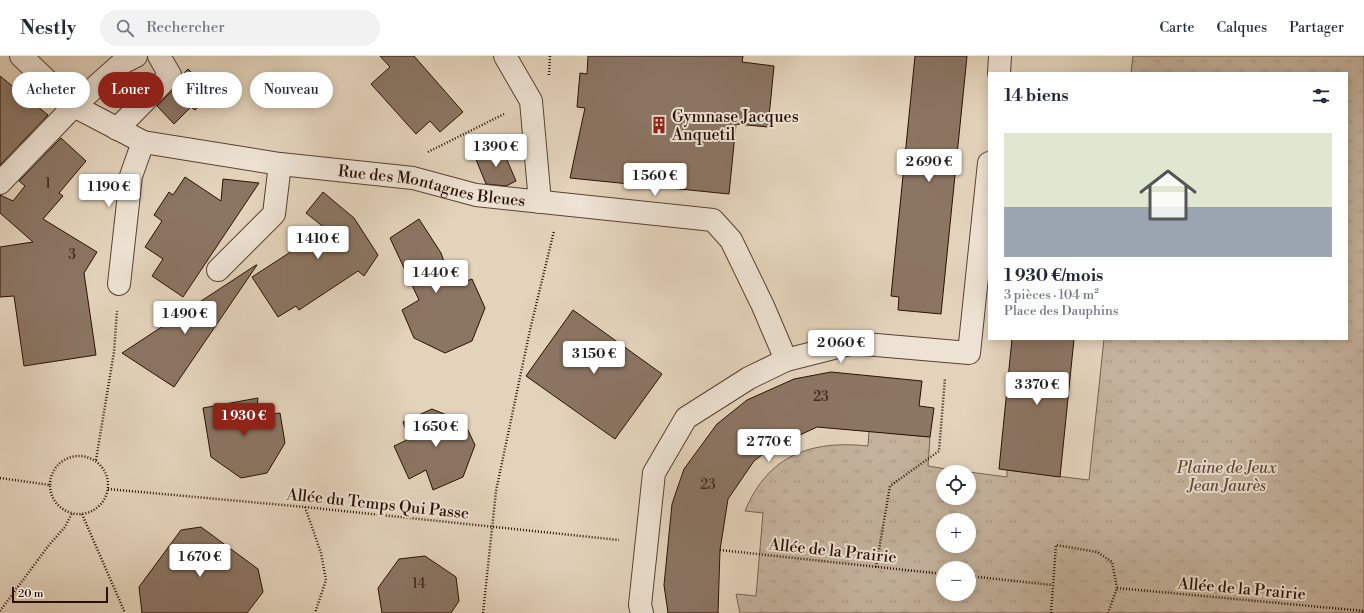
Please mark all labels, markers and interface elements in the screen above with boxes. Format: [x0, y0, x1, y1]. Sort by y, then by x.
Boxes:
search box [100, 10, 380, 46]
text: Nestly [20, 16, 76, 40]
icon: search [114, 17, 136, 39]
text: Rechercher [146, 18, 225, 37]
text: Carte [1159, 19, 1194, 37]
text: Calques [1216, 19, 1267, 37]
text: Partager [1289, 19, 1344, 37]
chip: Acheter [12, 72, 90, 108]
chip: Louer [98, 72, 164, 108]
chip: Filtres [172, 72, 242, 108]
chip: Nouveau [250, 72, 333, 108]
text: 14 biens [1004, 85, 1069, 107]
icon: filters [1310, 85, 1332, 107]
place label: Gymnase Jacques Anquetil [671, 107, 799, 145]
building icon: Gymnase Jacques Anquetil [649, 115, 669, 135]
pin: 1 390 € [459, 134, 533, 168]
text: 1 390 € [474, 139, 518, 155]
pin: 2 690 € [892, 149, 966, 183]
text: 2 690 € [906, 154, 952, 170]
icon: home [1132, 159, 1204, 231]
street label: Rue des Montagnes Bleues [337, 161, 526, 211]
pin: 1 560 € [618, 163, 692, 197]
text: 1 560 € [633, 168, 677, 184]
pin: 1 190 € [72, 174, 146, 208]
house number: 1 [45, 175, 51, 193]
text: 1 190 € [88, 179, 130, 195]
pin: 1 410 € [281, 226, 355, 260]
text: 1 410 € [297, 231, 339, 247]
house number: 3 [68, 246, 76, 264]
pin: 1 440 € [399, 260, 473, 294]
text: 1 440 € [413, 265, 459, 281]
text: 1 930 €/mois [1004, 265, 1103, 287]
text: 3 pièces · 104 m² [1004, 287, 1099, 303]
pin: 1 490 € [148, 301, 222, 335]
text: Place des Dauphins [1004, 303, 1119, 319]
text: 1 490 € [162, 306, 208, 322]
pin: 2 060 € [804, 330, 878, 364]
text: 2 060 € [817, 335, 865, 351]
pin: 3 150 € [557, 341, 631, 375]
text: 3 150 € [572, 346, 616, 362]
pin: 3 370 € [1000, 372, 1074, 406]
text: 3 370 € [1015, 377, 1059, 393]
house number: 23 [813, 388, 829, 406]
pin: 1 930 € [207, 403, 281, 437]
text: 1 930 € [222, 408, 266, 424]
pin: 1 650 € [399, 414, 473, 448]
text: 1 650 € [414, 419, 458, 435]
pin: 2 770 € [732, 429, 806, 463]
text: 2 770 € [747, 434, 791, 450]
park label: Plaine de Jeux Jean Jaurès [1176, 458, 1277, 496]
map controls [936, 465, 976, 601]
button: locate [936, 465, 976, 505]
house number: 23 [700, 476, 716, 494]
street label: Allée du Temps Qui Passe [285, 484, 470, 524]
button: + [936, 513, 976, 553]
street label: Allée de la Prairie [767, 534, 898, 568]
pin: 1 670 € [163, 544, 237, 578]
text: 1 670 € [178, 549, 222, 565]
button: − [936, 561, 976, 601]
street label: Allée de la Prairie [1176, 573, 1307, 605]
house number: 14 [412, 575, 426, 593]
scale bar [12, 585, 108, 604]
text: 20 m [18, 587, 43, 601]

